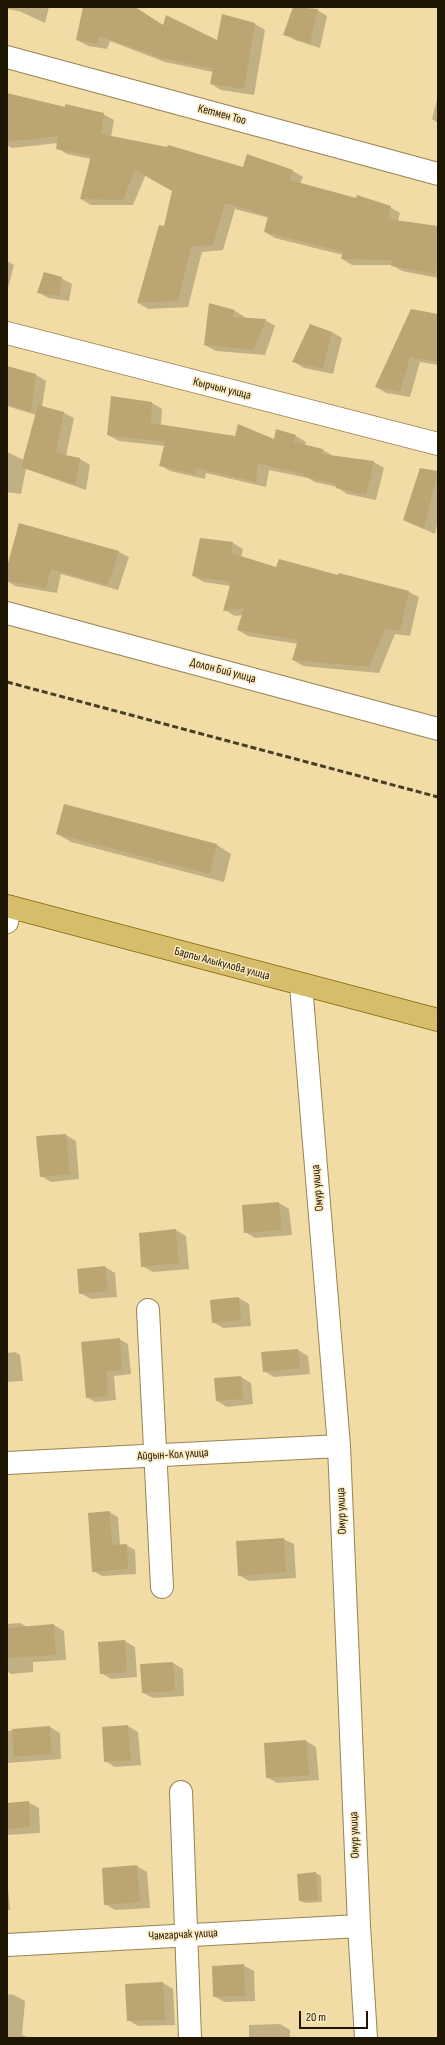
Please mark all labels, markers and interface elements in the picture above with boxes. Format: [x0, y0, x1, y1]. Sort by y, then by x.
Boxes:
street label: Кетмен Тоо [196, 102, 248, 128]
street label: Кырчын улица [192, 375, 252, 403]
street label: Долон Бий улица [189, 655, 257, 687]
street label: Барпы Алыкулова улица [173, 944, 271, 984]
street label: Омур улица [309, 1164, 327, 1212]
street label: Айдын-Кол улица [137, 1446, 209, 1464]
street label: Омур улица [334, 1487, 350, 1535]
street label: Омур улица [347, 1811, 363, 1859]
street label: Чамгарчак улица [148, 1926, 218, 1944]
scale bar [301, 2003, 370, 2029]
text: 20 m [306, 2010, 326, 2025]

